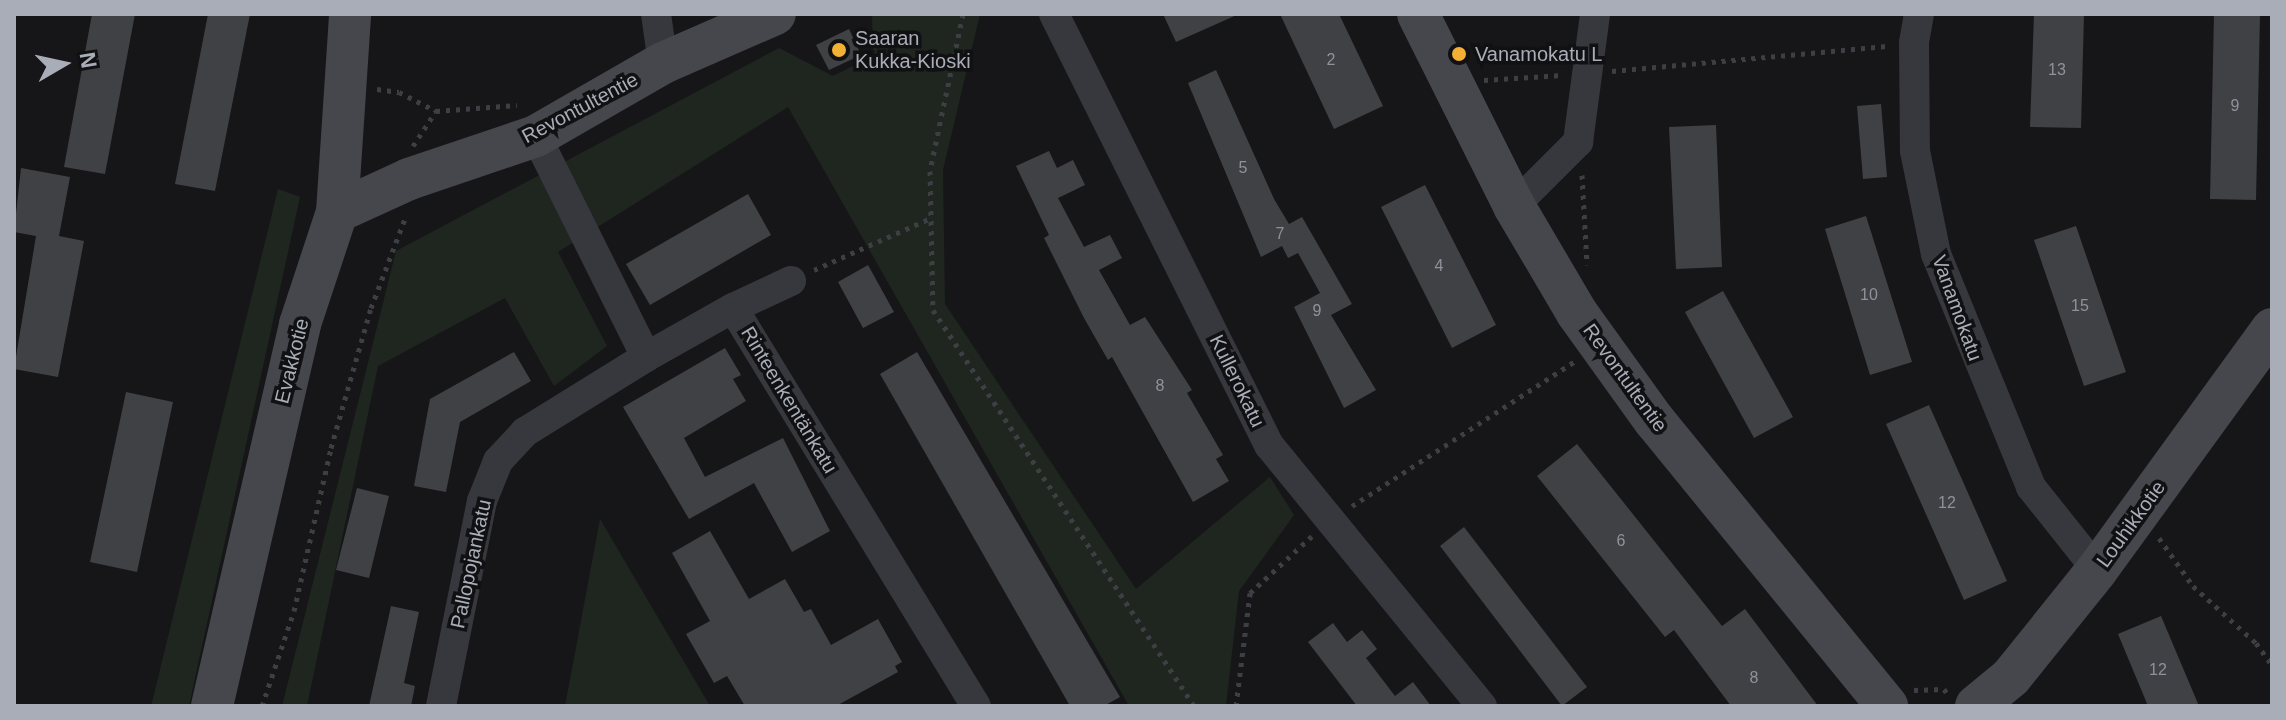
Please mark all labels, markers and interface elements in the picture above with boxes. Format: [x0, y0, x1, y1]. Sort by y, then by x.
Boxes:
north arrow [24, 24, 104, 104]
place label: Saaran Kukka-Kioski [855, 26, 971, 73]
marker: Saaran Kukka-Kioski [830, 41, 848, 59]
place label: Vanamokatu L [1475, 42, 1602, 66]
marker: Vanamokatu L [1450, 45, 1468, 63]
text: N [75, 50, 102, 70]
house number: 2 [1327, 50, 1335, 70]
house number: 13 [2048, 60, 2066, 80]
street label: Revontultentie [518, 67, 642, 149]
house number: 9 [2231, 96, 2239, 116]
house number: 5 [1239, 158, 1247, 178]
house number: 7 [1276, 224, 1284, 244]
street label: Vanamokatu [1927, 252, 1987, 364]
house number: 4 [1435, 256, 1443, 276]
house number: 10 [1860, 285, 1878, 305]
house number: 15 [2071, 296, 2089, 316]
house number: 9 [1313, 301, 1321, 321]
street label: Evakkotie [270, 316, 314, 406]
street label: Revontultentie [1578, 319, 1672, 437]
street label: Rinteenkentänkatu [736, 322, 842, 478]
street label: Kullerokatu [1204, 331, 1270, 431]
house number: 8 [1156, 376, 1164, 396]
street label: Louhikkotie [2092, 476, 2170, 572]
house number: 12 [1938, 493, 1956, 513]
street label: Pallopojankatu [446, 497, 496, 631]
house number: 6 [1617, 531, 1625, 551]
house number: 12 [2149, 660, 2167, 680]
house number: 8 [1750, 668, 1758, 688]

